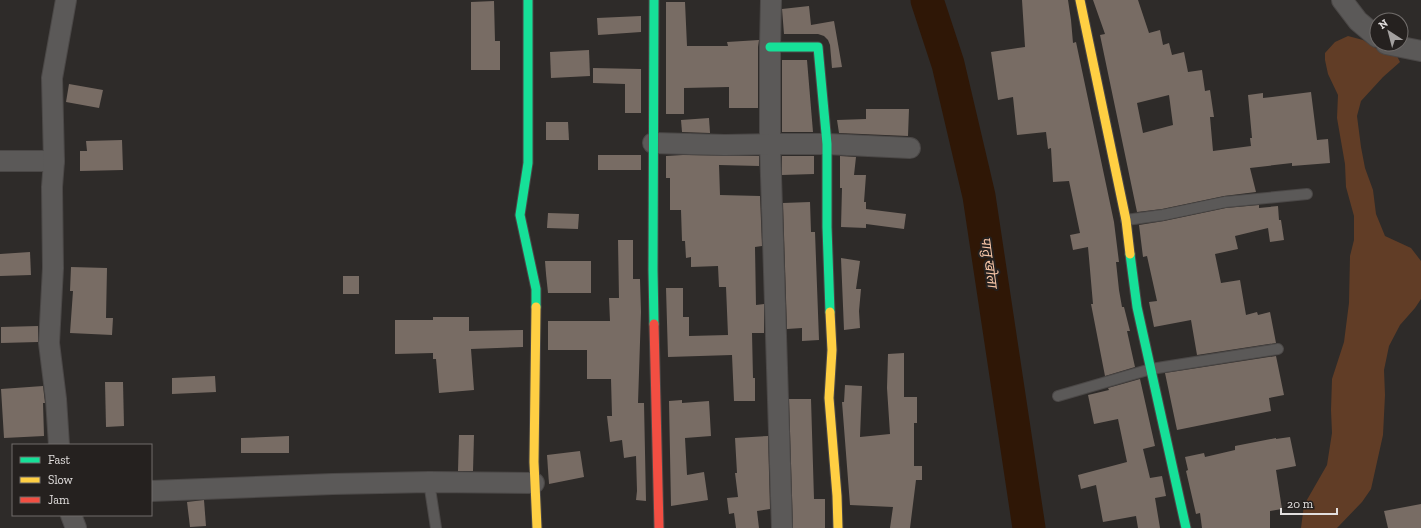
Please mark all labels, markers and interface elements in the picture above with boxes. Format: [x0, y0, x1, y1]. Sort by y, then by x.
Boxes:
north arrow [1369, 12, 1409, 52]
text: N [1376, 16, 1391, 32]
water label: पातु खोला [977, 236, 1001, 292]
legend [12, 444, 152, 516]
text: Fast [48, 453, 71, 467]
text: Slow [48, 473, 74, 487]
scale bar [1281, 490, 1337, 516]
text: Jam [48, 493, 70, 507]
text: 20 m [1287, 497, 1314, 511]

